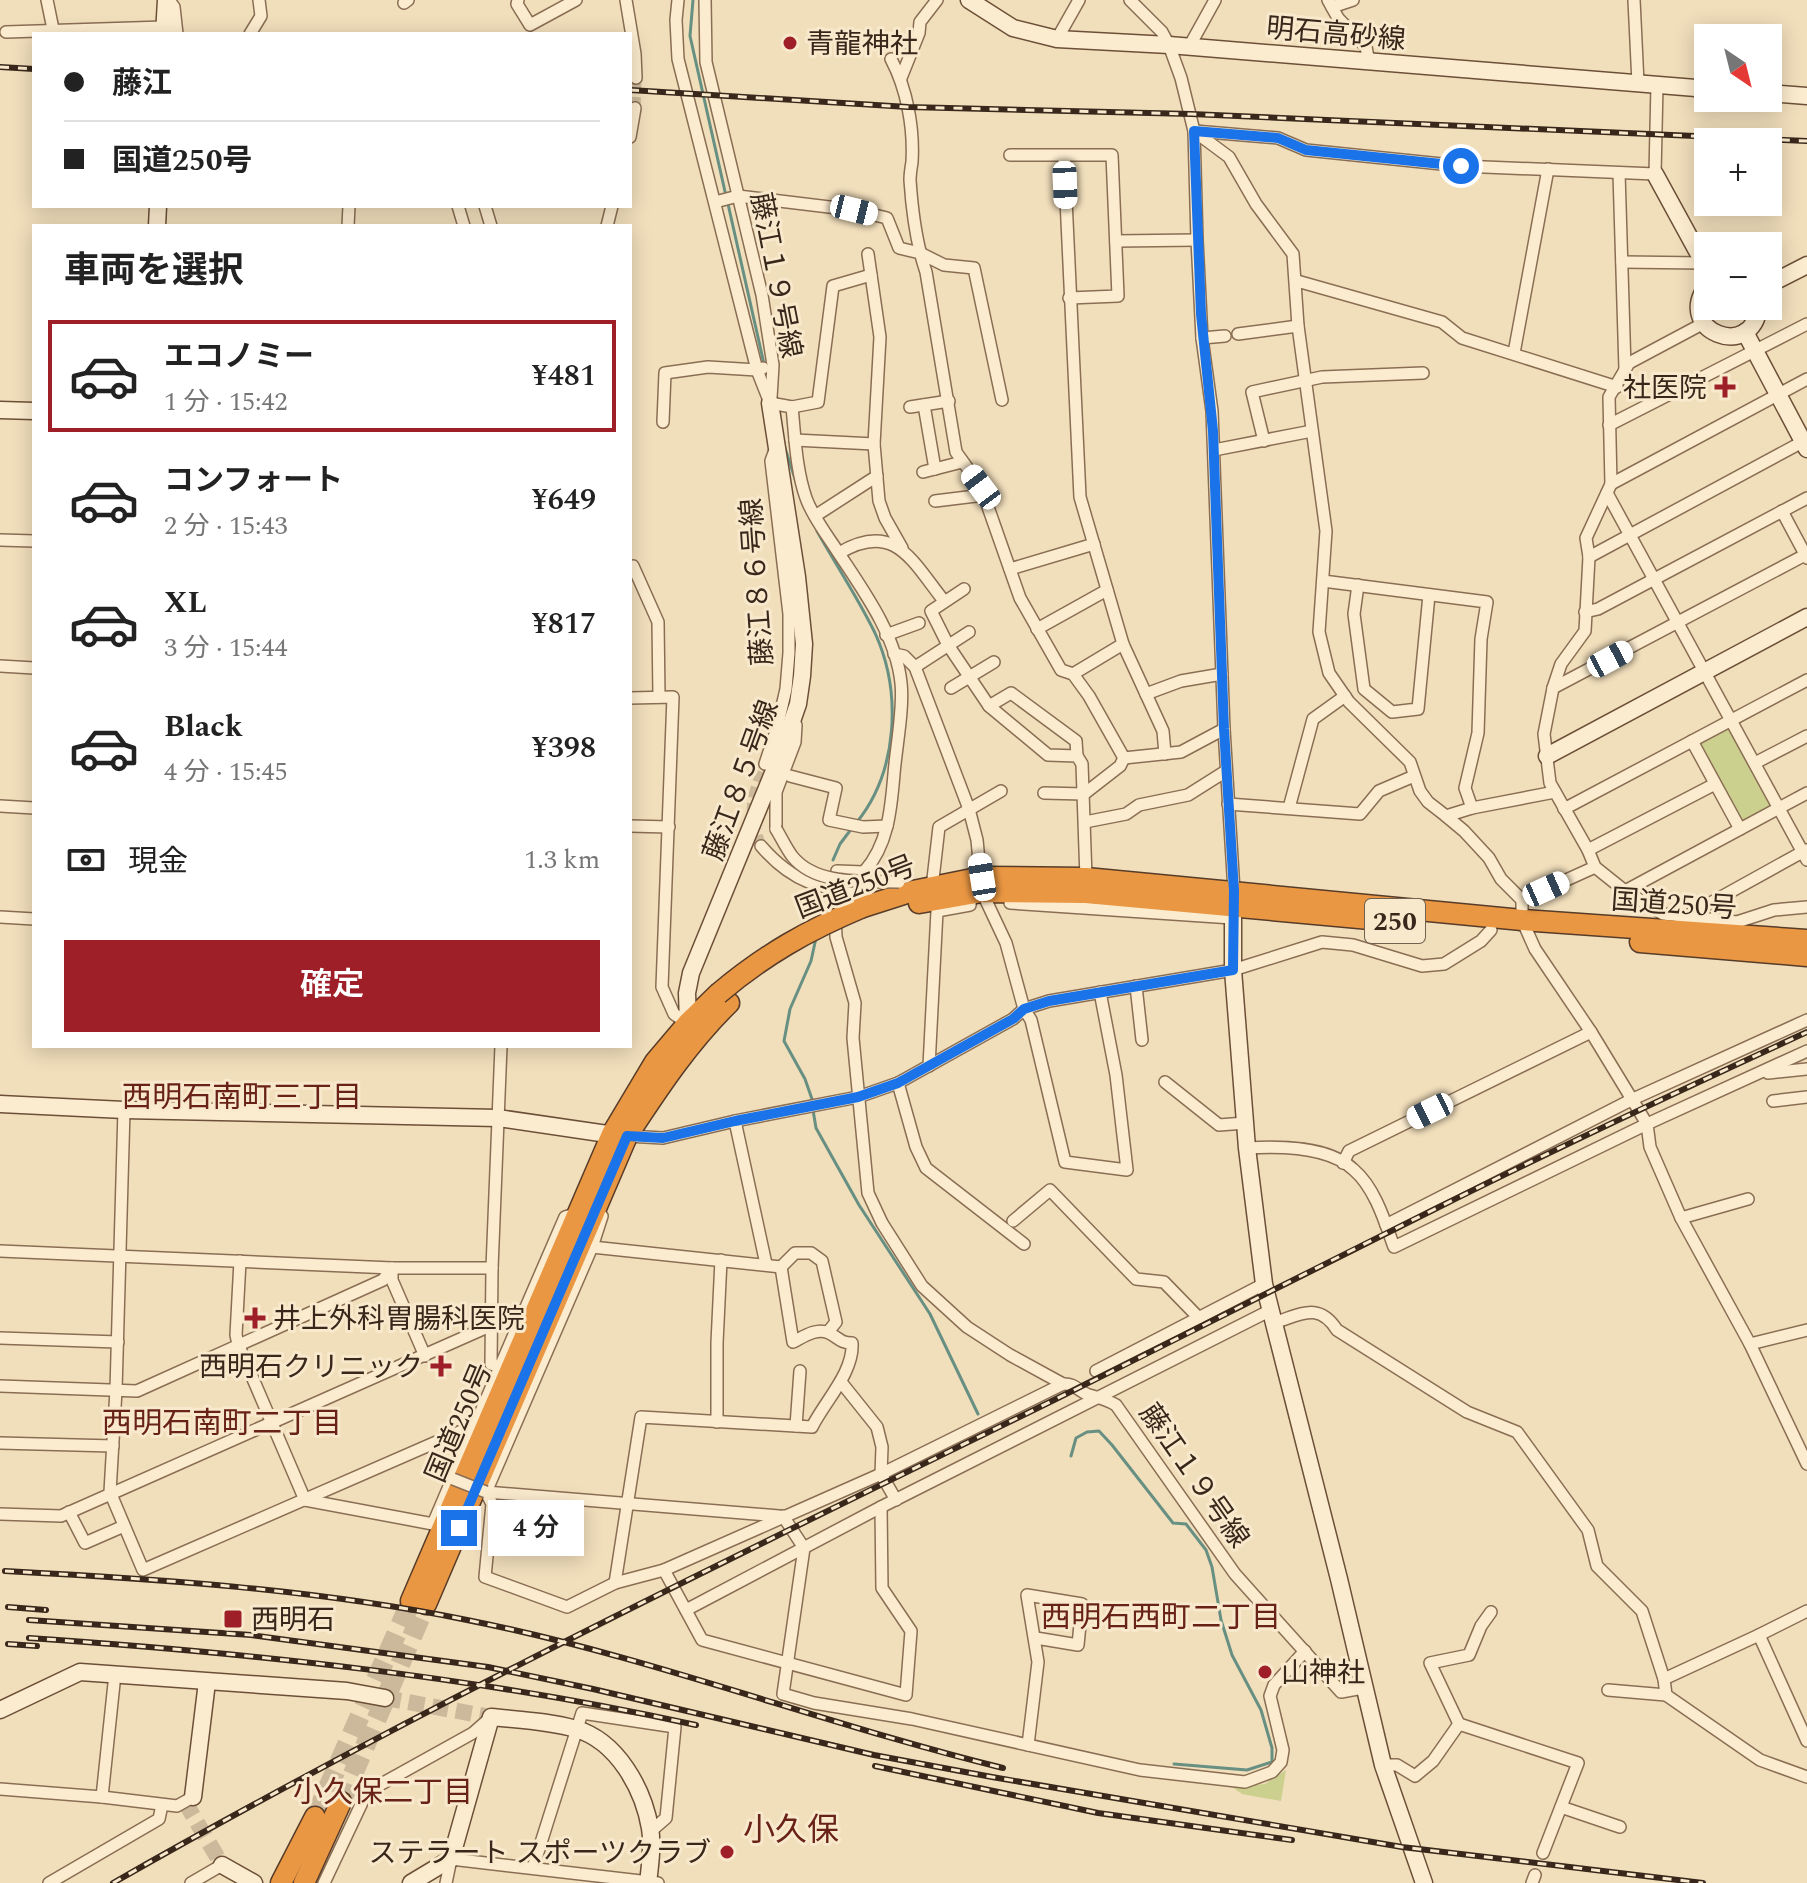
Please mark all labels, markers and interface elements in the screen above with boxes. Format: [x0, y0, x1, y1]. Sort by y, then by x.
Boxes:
street label: 明石高砂線 [1264, 7, 1407, 62]
place label: 青龍神社 [806, 23, 918, 66]
north arrow [1694, 24, 1782, 112]
map controls [1694, 24, 1782, 320]
marker: 青龍神社 [781, 34, 799, 52]
text: 藤江 [112, 61, 172, 107]
button: + [1694, 128, 1782, 216]
text: 国道250号 [112, 138, 253, 184]
route start [1443, 148, 1479, 184]
car [1052, 161, 1078, 209]
street label: 藤江１９号線 [738, 189, 813, 362]
car [828, 193, 880, 227]
button: − [1694, 232, 1782, 320]
text: 車両を選択 [64, 244, 244, 299]
text: エコノミー [164, 334, 314, 380]
icon: car [68, 340, 140, 412]
text: ¥481 [532, 353, 596, 399]
place label: 社医院 [1623, 367, 1707, 410]
marker: 社医院 [1714, 376, 1736, 398]
text: 1 分 · 15:42 [164, 382, 288, 422]
text: コンフォート [164, 458, 343, 504]
car [957, 461, 1005, 513]
icon: car [68, 464, 140, 536]
text: ¥649 [532, 477, 596, 523]
street label: 藤江８６号線 [730, 497, 785, 667]
text: 2 分 · 15:43 [164, 506, 288, 546]
text: XL [164, 580, 207, 626]
icon: car [68, 588, 140, 660]
text: ¥817 [532, 601, 596, 647]
text: 3 分 · 15:44 [164, 628, 288, 668]
car [1583, 637, 1637, 681]
street label: 藤江８５号線 [692, 694, 790, 867]
text: Black [164, 704, 243, 750]
icon: car [68, 712, 140, 784]
text: ¥398 [532, 725, 596, 771]
text: 4 分 · 15:45 [164, 752, 288, 792]
icon: cash [64, 838, 108, 882]
text: 現金 [128, 839, 188, 885]
text: 1.3 km [524, 840, 600, 880]
street label: 国道250号 [789, 845, 922, 930]
car [966, 851, 998, 903]
car [1519, 868, 1573, 910]
street label: 国道250号 [1610, 879, 1738, 930]
road number: 250 [1365, 899, 1425, 943]
button: 確定 [64, 940, 600, 1032]
district label: 西明石南町三丁目 [122, 1075, 362, 1121]
car [1403, 1090, 1457, 1132]
place label: 井上外科胃腸科医院 [273, 1298, 525, 1341]
marker: 井上外科胃腸科医院 [244, 1307, 266, 1329]
place label: 西明石クリニック [199, 1346, 423, 1389]
marker: 西明石クリニック [430, 1355, 452, 1377]
street label: 国道250号 [415, 1356, 504, 1489]
street label: 藤江１９号線 [1128, 1395, 1260, 1557]
district label: 西明石南町二丁目 [102, 1401, 342, 1447]
callout: 4 分 [487, 1500, 583, 1556]
text: 4 分 [513, 1508, 559, 1548]
route end [441, 1510, 477, 1546]
district label: 西明石西町二丁目 [1041, 1595, 1281, 1641]
place label: 西明石 [251, 1599, 335, 1642]
marker: 西明石 [222, 1608, 244, 1630]
place label: 山神社 [1281, 1652, 1365, 1695]
marker: 山神社 [1256, 1663, 1274, 1681]
district label: 小久保二丁目 [293, 1770, 473, 1816]
district label: 小久保 [743, 1806, 839, 1855]
place label: ステラート スポーツクラブ [369, 1832, 711, 1875]
marker: ステラート スポーツクラブ [718, 1843, 736, 1861]

